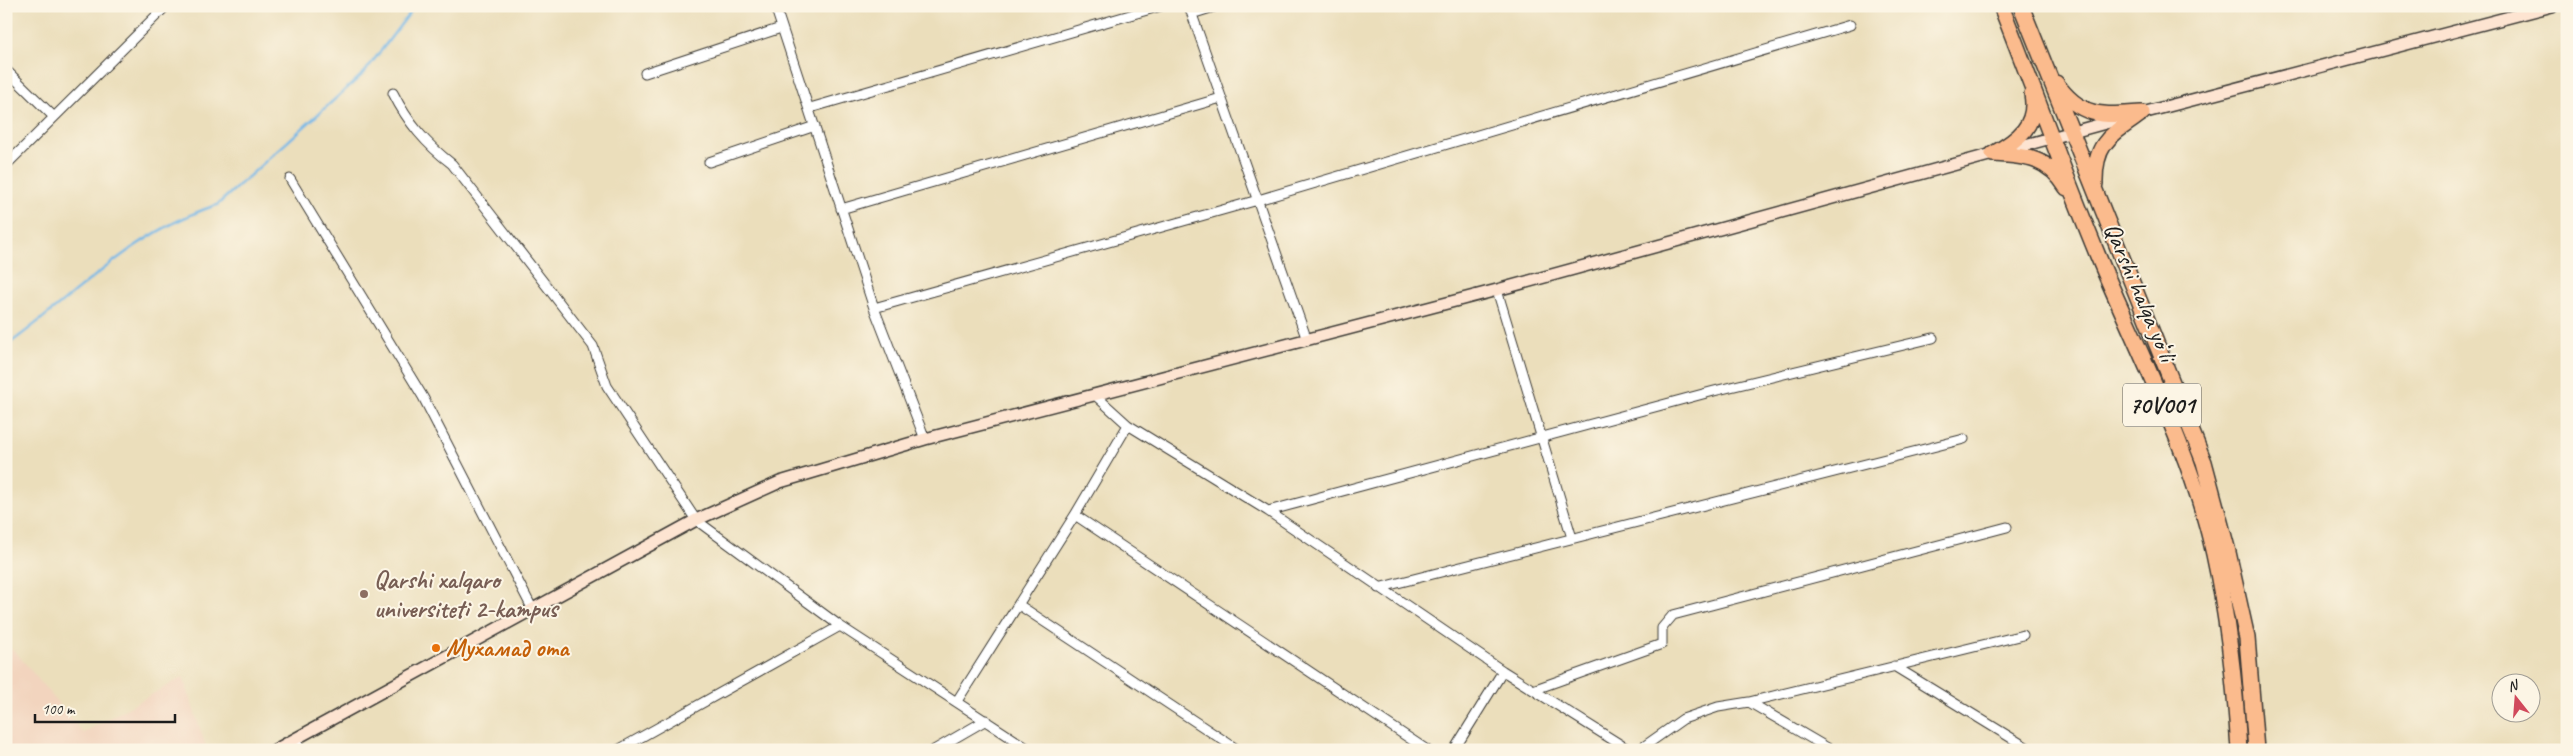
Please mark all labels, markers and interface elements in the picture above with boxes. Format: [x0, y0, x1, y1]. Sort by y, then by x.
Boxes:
street label: Qarshi halqa yoʻli [2096, 218, 2185, 369]
road number: 70V001 [2123, 384, 2201, 426]
place label: Qarshi xalqaro universiteti 2-kampus [374, 564, 560, 625]
marker: Qarshi xalqaro universiteti 2-kampus [358, 588, 370, 600]
place label: Мухамад ота [446, 632, 571, 664]
marker: Мухамад ота [430, 642, 442, 654]
north arrow [2490, 674, 2540, 724]
text: N [2506, 676, 2521, 695]
scale bar [35, 691, 175, 723]
text: 100 m [42, 700, 76, 719]

